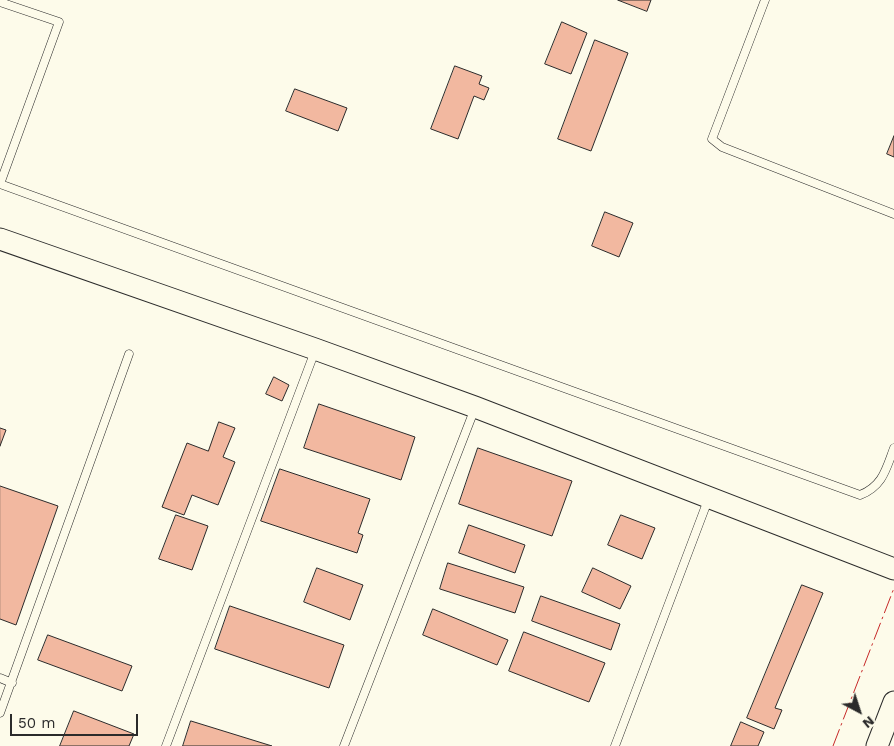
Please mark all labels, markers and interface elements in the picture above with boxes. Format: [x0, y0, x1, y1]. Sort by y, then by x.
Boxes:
north arrow [834, 686, 884, 736]
scale bar [12, 704, 140, 736]
text: N [860, 713, 878, 732]
text: 50 m [18, 714, 55, 732]

